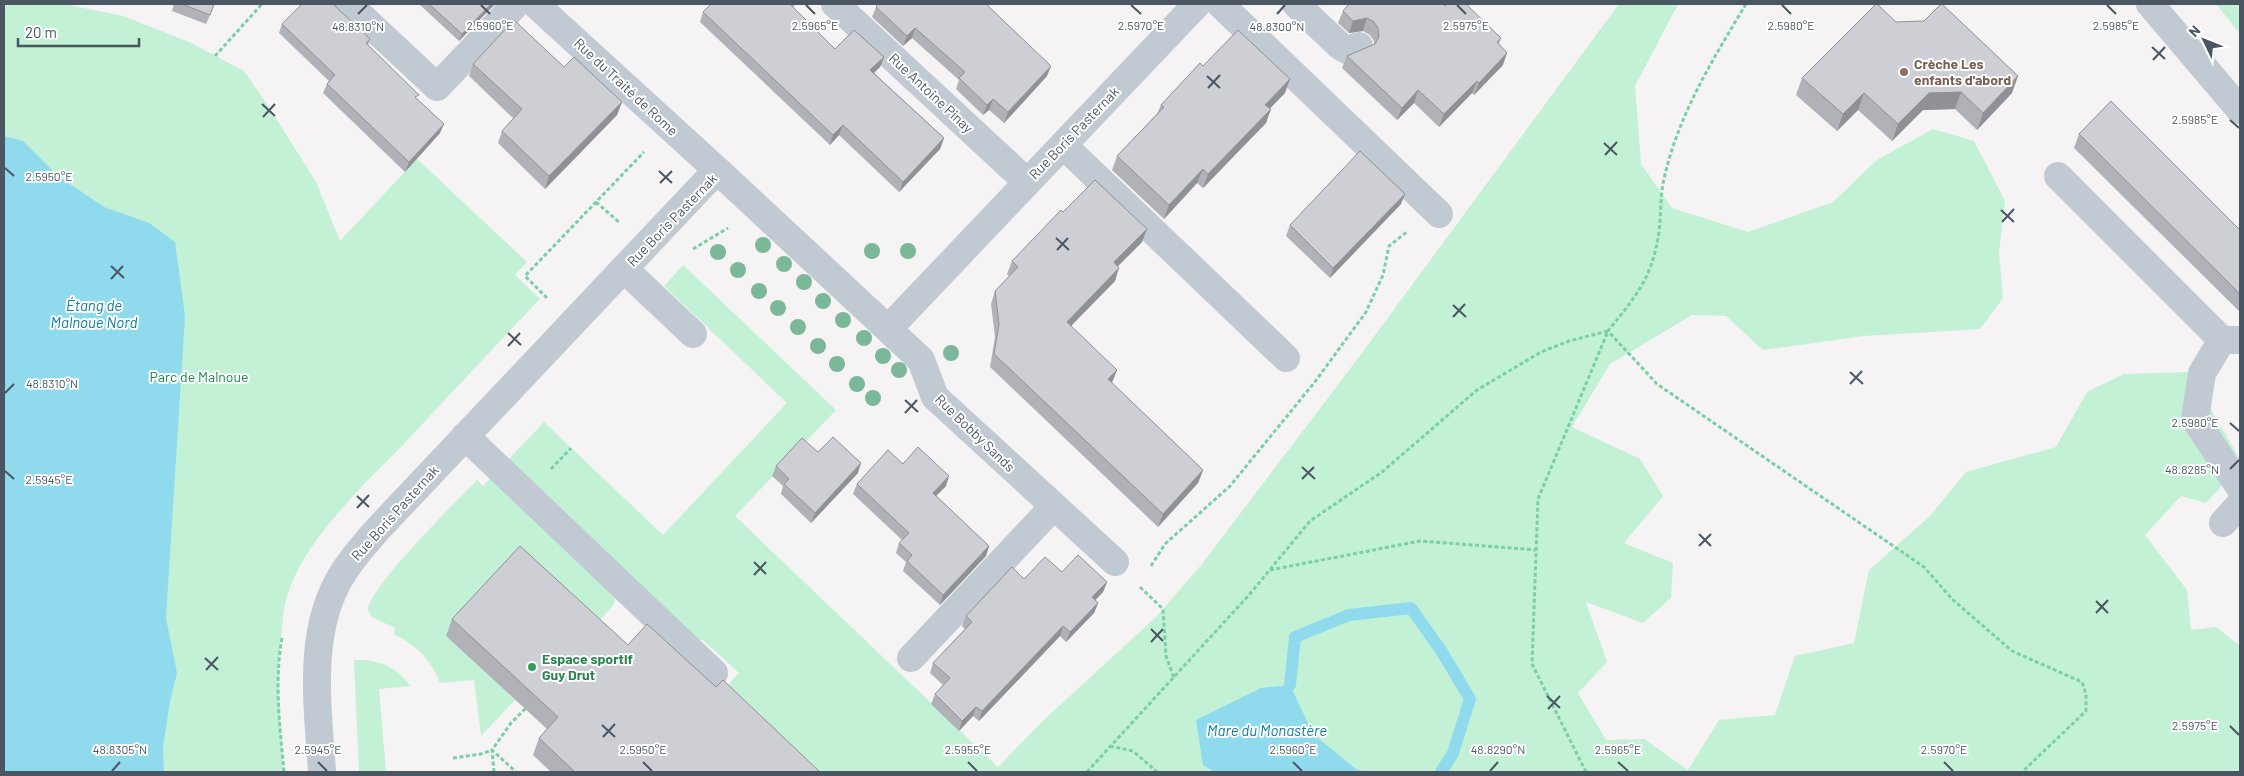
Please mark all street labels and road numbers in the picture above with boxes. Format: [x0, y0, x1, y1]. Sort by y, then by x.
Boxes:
street label: Rue du Traité de Rome [571, 34, 682, 139]
street label: Rue Antoine Pinay [886, 49, 977, 136]
street label: Rue Boris Pasternak [1025, 83, 1122, 183]
street label: Rue Boris Pasternak [623, 170, 720, 270]
street label: Rue Bobby Sands [932, 390, 1019, 475]
street label: Rue Boris Pasternak [347, 462, 442, 564]

